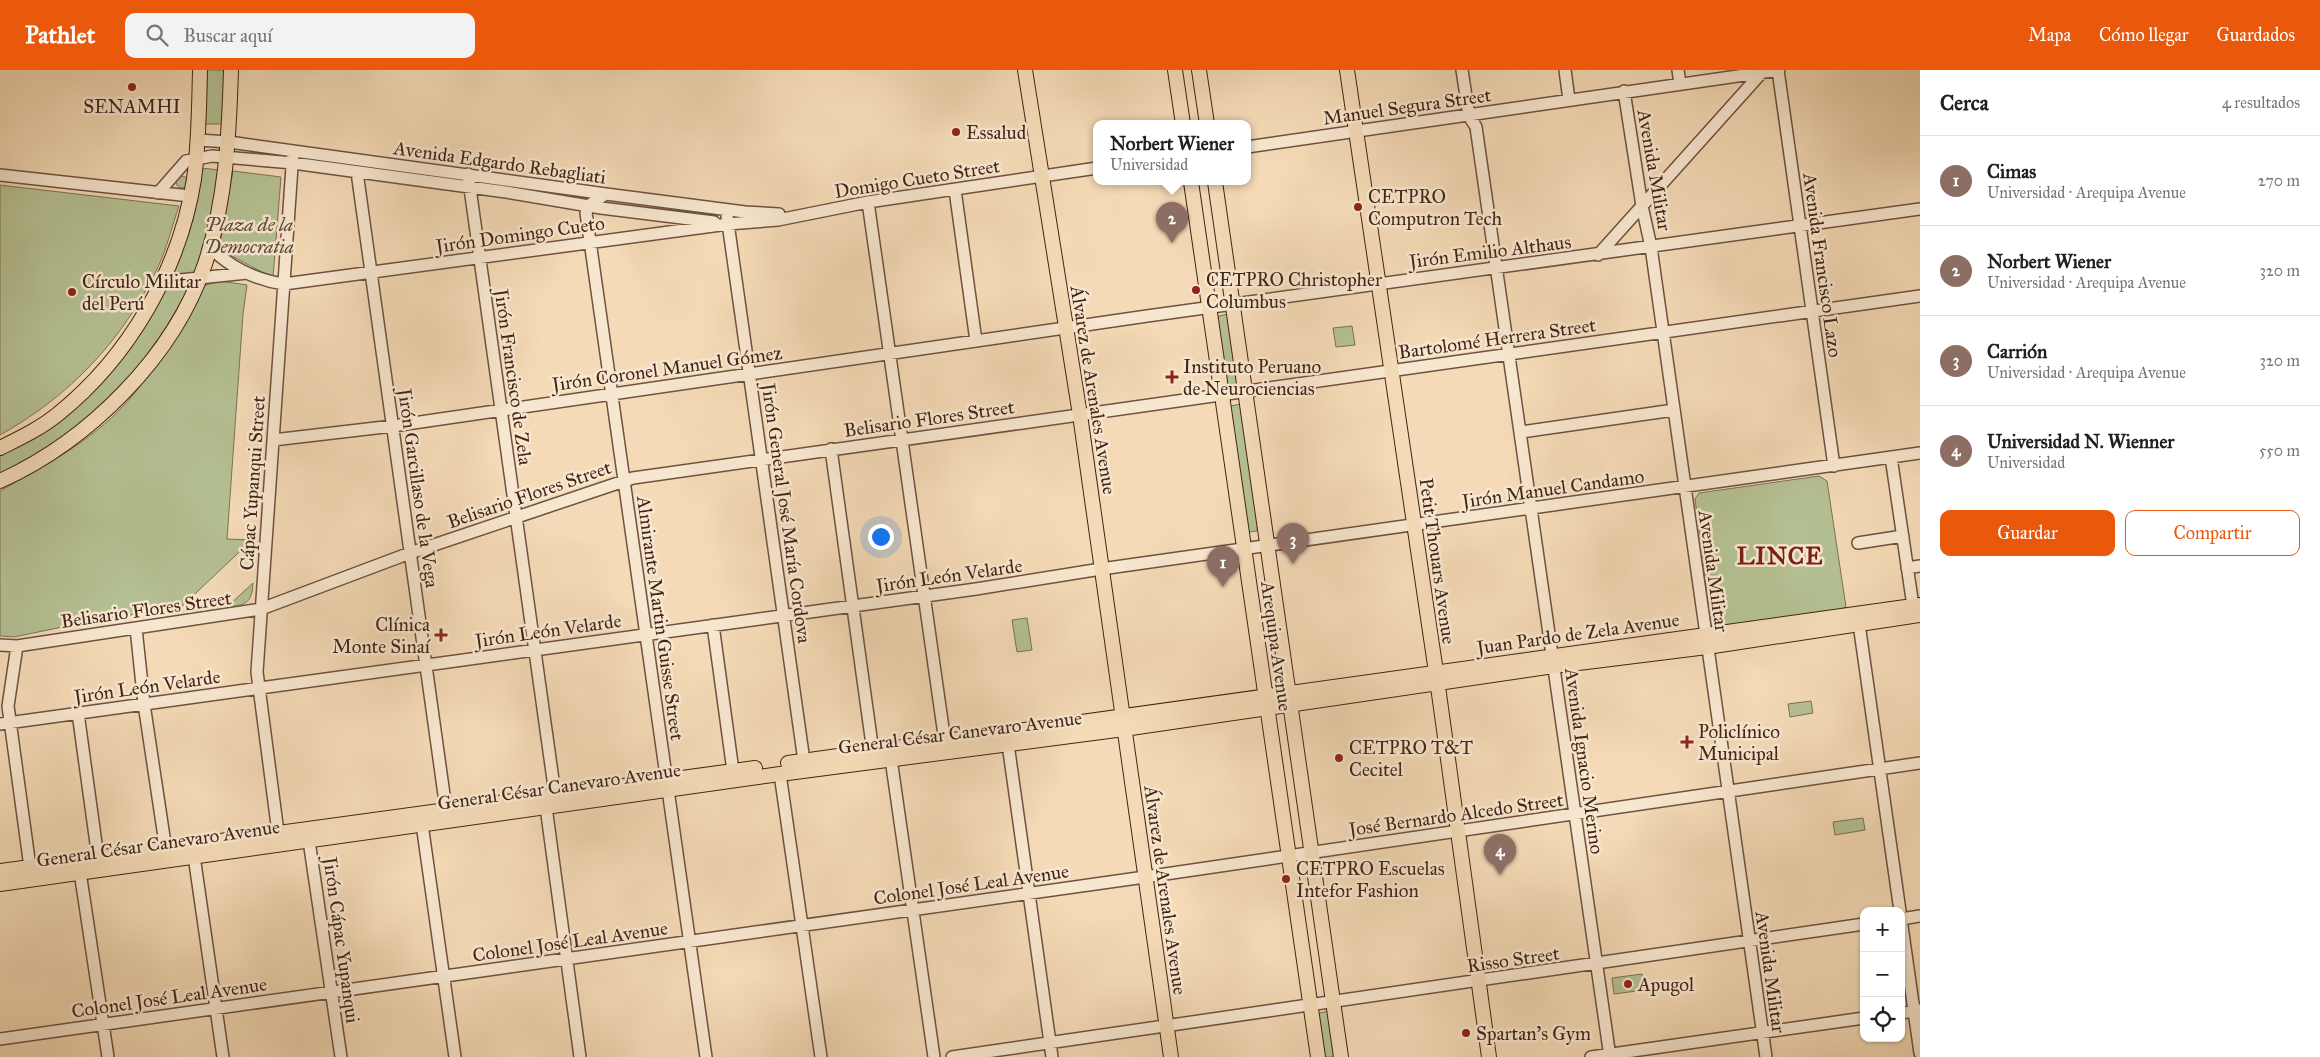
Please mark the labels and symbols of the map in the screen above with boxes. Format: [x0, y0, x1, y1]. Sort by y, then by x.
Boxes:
marker: SENAMHI [126, 81, 138, 93]
street label: Manuel Segura Street [1322, 83, 1493, 131]
place label: SENAMHI [83, 95, 181, 118]
street label: Avenida Militar [1632, 107, 1677, 233]
place label: Essalud [966, 121, 1027, 144]
marker: Essalud [950, 126, 962, 138]
street label: Avenida Edgardo Rebagliati [391, 136, 607, 190]
street label: Domigo Cueto Street [833, 154, 1002, 204]
street label: Avenida Francisco Lazo [1798, 170, 1847, 359]
place label: CETPRO Computron Tech [1368, 185, 1502, 230]
marker: CETPRO Computron Tech [1352, 201, 1364, 213]
pin: 2 [1156, 202, 1188, 243]
street label: Jirón Domingo Cueto [432, 211, 606, 259]
park label: Plaza de la Democratia [204, 213, 294, 258]
street label: Jirón Emilio Althaus [1406, 230, 1573, 274]
place label: CETPRO Christopher Columbus [1206, 268, 1383, 313]
place label: Círculo Militar del Perú [82, 270, 202, 315]
street label: Álvarez de Arenales Avenue [1065, 283, 1122, 496]
marker: CETPRO Christopher Columbus [1190, 284, 1202, 296]
street label: Jirón Francisco de Zela [488, 285, 537, 468]
marker: Círculo Militar del Perú [66, 286, 78, 298]
street label: Bartolomé Herrera Street [1397, 313, 1598, 364]
street label: Jirón Coronel Manuel Gómez [549, 341, 784, 397]
place label: Instituto Peruano de Neurociencias [1183, 355, 1322, 400]
marker: Instituto Peruano de Neurociencias [1165, 370, 1179, 384]
street label: Jirón General José María Cordova [756, 380, 816, 646]
street label: Jirón Garcillaso de la Vega [392, 385, 444, 590]
street label: Cápac Yupanqui Street [235, 395, 271, 571]
street label: Belisario Flores Street [842, 395, 1016, 442]
street label: Belisario Flores Street [444, 455, 615, 533]
street label: Jirón Manuel Candamo [1459, 464, 1646, 514]
street label: Petit Thouars Avenue [1414, 476, 1461, 646]
street label: Almirante Martin Guisse Street [632, 493, 689, 742]
street label: Avenida Militar [1693, 508, 1734, 634]
pin: 3 [1277, 523, 1309, 564]
your location [868, 524, 894, 550]
district label: LINCE [1737, 541, 1823, 571]
pin: 1 [1207, 546, 1239, 587]
street label: Jirón León Velarde [872, 554, 1024, 598]
street label: Arequipa Avenue [1255, 579, 1297, 713]
street label: Belisario Flores Street [59, 586, 233, 633]
street label: Juan Pardo de Zela Avenue [1473, 608, 1681, 660]
street label: Jirón León Velarde [471, 609, 623, 653]
place label: Clínica Monte Sinaí [332, 613, 431, 658]
marker: Clínica Monte Sinaí [434, 628, 448, 642]
street label: Jirón León Velarde [70, 665, 222, 709]
street label: Avenida Ignacio Merino [1559, 666, 1609, 856]
street label: General César Canevaro Avenue [837, 706, 1083, 759]
place label: Policlínico Municipal [1698, 720, 1780, 765]
marker: Policlínico Municipal [1680, 735, 1694, 749]
place label: CETPRO T&T Cecitel [1349, 736, 1473, 781]
marker: CETPRO T&T Cecitel [1333, 752, 1345, 764]
street label: General César Canevaro Avenue [436, 758, 682, 815]
street label: Álvarez de Arenales Avenue [1139, 783, 1193, 996]
street label: José Bernardo Alcedo Street [1345, 788, 1565, 842]
street label: General César Canevaro Avenue [35, 815, 281, 872]
pin: 4 [1484, 834, 1516, 875]
street label: Jirón Cápac Yupanqui [317, 853, 365, 1025]
place label: CETPRO Escuelas Intefor Fashion [1296, 857, 1445, 902]
street label: Colonel José Leal Avenue [872, 859, 1070, 911]
marker: CETPRO Escuelas Intefor Fashion [1280, 873, 1292, 885]
street label: Avenida Militar [1750, 909, 1791, 1035]
street label: Colonel José Leal Avenue [471, 916, 669, 968]
street label: Risso Street [1465, 942, 1561, 977]
street label: Colonel José Leal Avenue [70, 972, 268, 1024]
place label: Apugol [1637, 973, 1695, 997]
marker: Apugol [1622, 978, 1634, 990]
place label: Spartan's Gym [1476, 1022, 1591, 1045]
marker: Spartan's Gym [1460, 1027, 1472, 1039]

